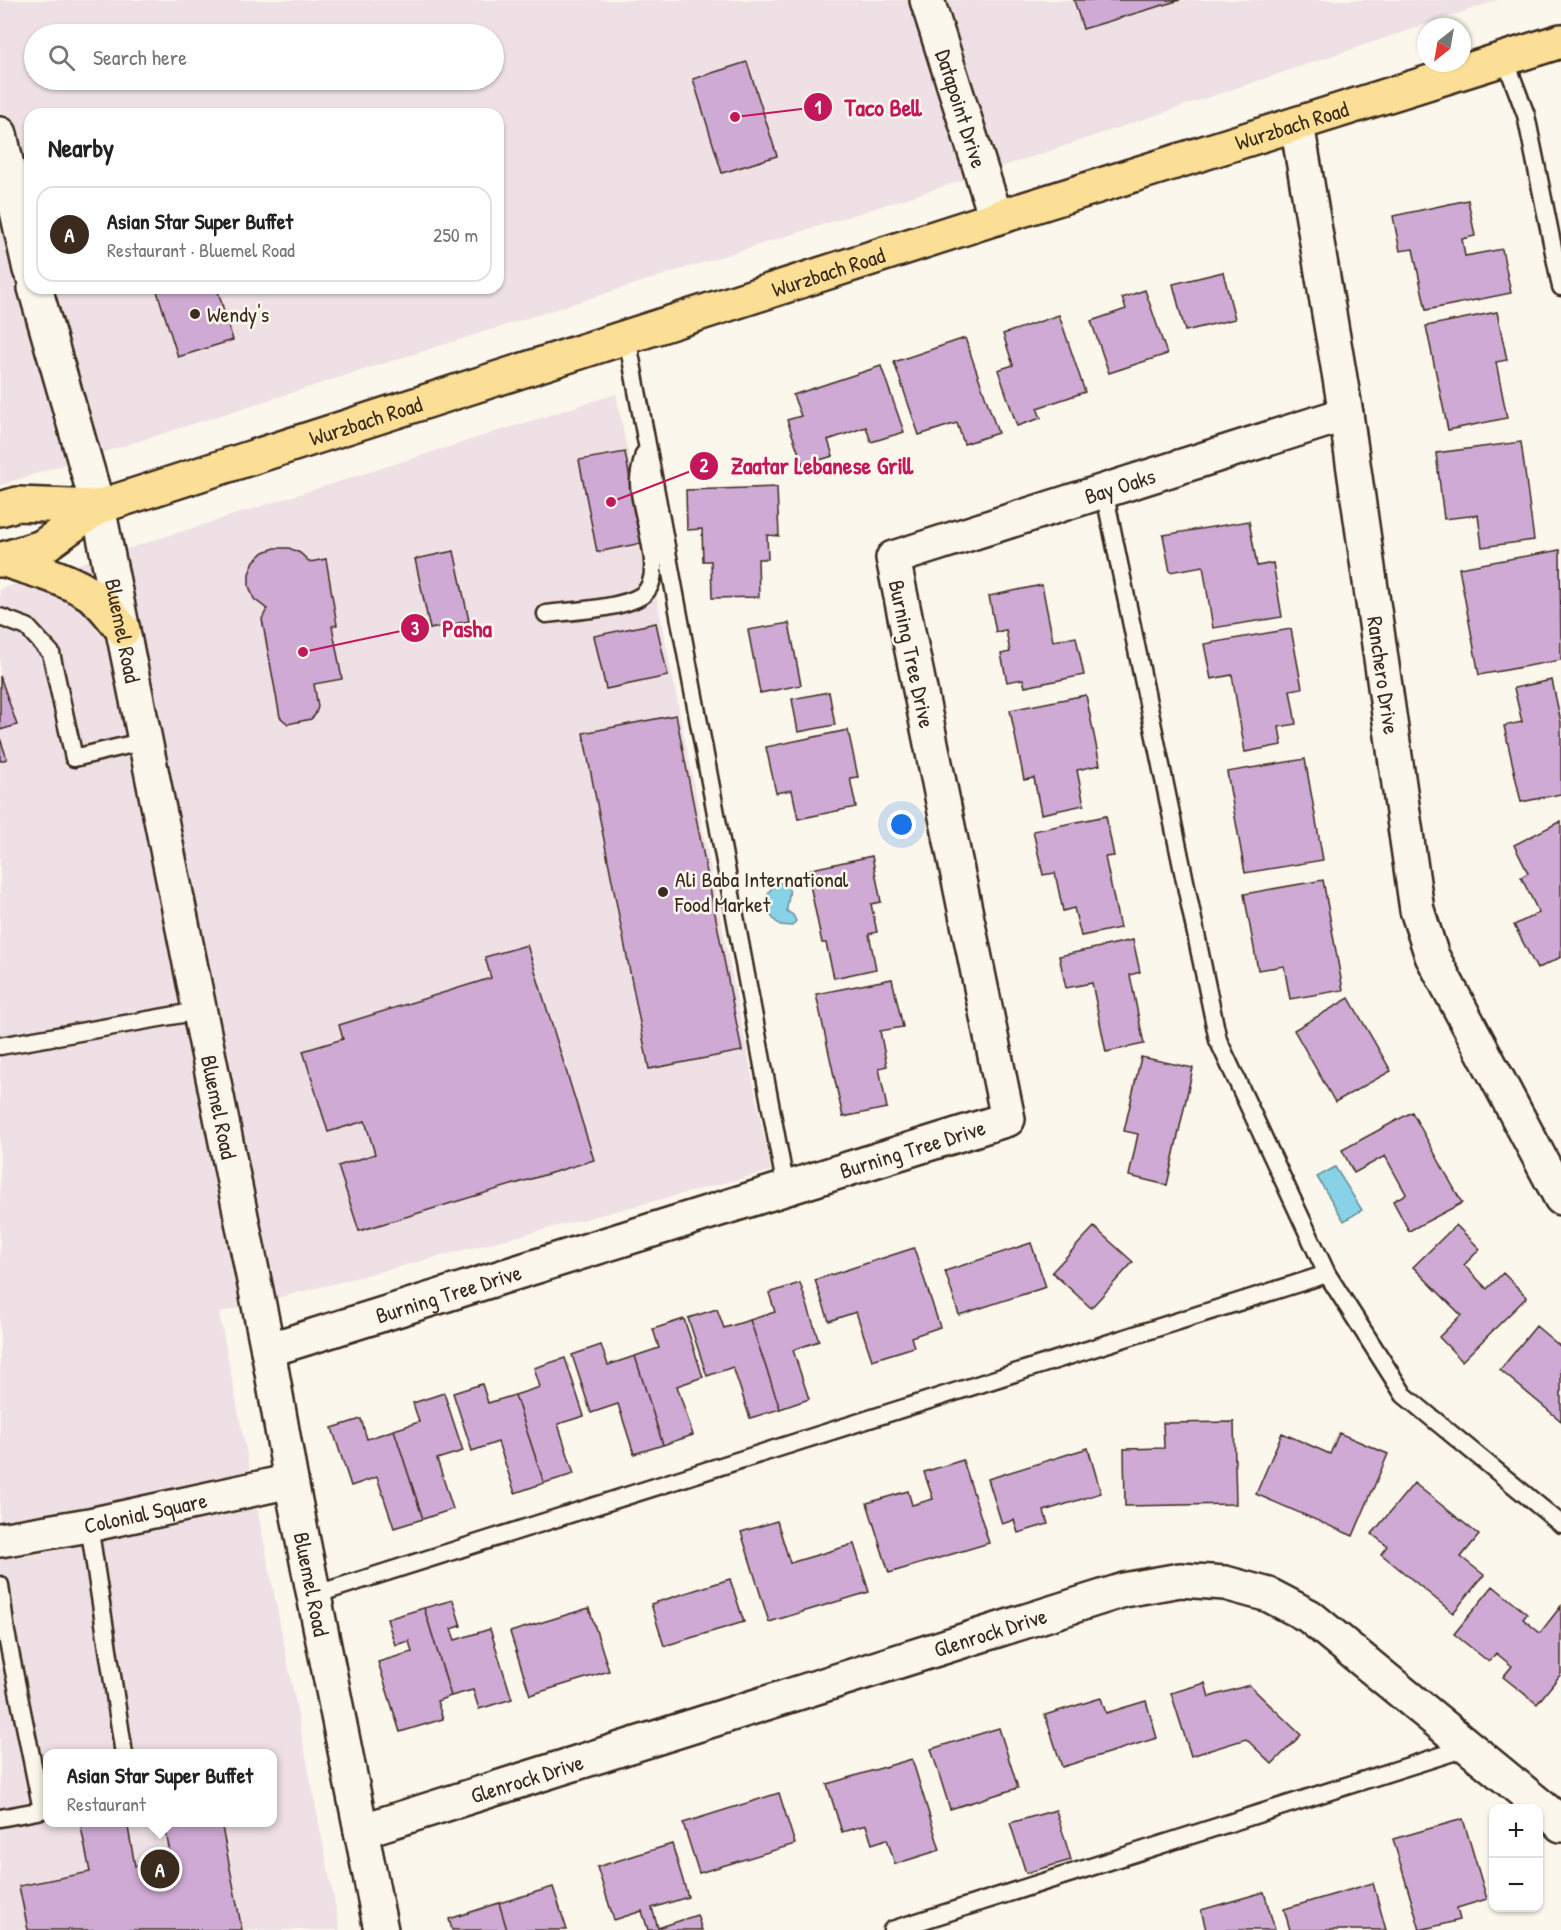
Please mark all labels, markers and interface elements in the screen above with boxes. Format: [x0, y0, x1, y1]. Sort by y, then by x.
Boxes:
north arrow [1417, 18, 1471, 72]
search box [24, 24, 504, 90]
icon: search [45, 41, 78, 74]
text: Search here [93, 42, 187, 72]
street label: Datapoint Drive [929, 46, 994, 172]
callout: Taco Bell [803, 86, 934, 128]
text: Taco Bell [843, 91, 922, 123]
street label: Wurzbach Road [1231, 93, 1352, 157]
text: 1 [815, 95, 822, 120]
text: Nearby [48, 130, 114, 165]
text: Asian Star Super Buffet [107, 206, 293, 236]
text: A [65, 221, 74, 248]
text: 250 m [433, 221, 478, 248]
text: Restaurant · Bluemel Road [107, 236, 295, 263]
street label: Wurzbach Road [768, 240, 889, 304]
place label: Wendy's [207, 299, 269, 329]
marker: Wendy's [188, 307, 202, 321]
street label: Wurzbach Road [305, 389, 426, 453]
callout: Zaatar Lebanese Grill [689, 445, 925, 487]
text: Zaatar Lebanese Grill [731, 449, 914, 481]
text: 2 [700, 453, 709, 478]
street label: Bay Oaks [1081, 461, 1159, 511]
street label: Bluemel Road [98, 576, 148, 686]
street label: Burning Tree Drive [882, 577, 942, 731]
callout: Pasha [400, 607, 504, 649]
text: Pasha [442, 612, 492, 644]
street label: Ranchero Drive [1360, 614, 1407, 736]
text: 3 [411, 616, 419, 641]
your location [887, 810, 916, 839]
place label: Ali Baba International Food Market [674, 864, 849, 919]
marker: Ali Baba International Food Market [656, 885, 670, 899]
street label: Bluemel Road [194, 1052, 244, 1162]
street label: Burning Tree Drive [836, 1112, 989, 1186]
street label: Burning Tree Drive [372, 1257, 525, 1330]
street label: Colonial Square [81, 1485, 210, 1541]
street label: Bluemel Road [287, 1530, 337, 1639]
street label: Glenrock Drive [930, 1600, 1051, 1664]
street label: Glenrock Drive [467, 1747, 587, 1810]
popup [43, 1749, 277, 1827]
text: Asian Star Super Buffet [67, 1760, 253, 1790]
text: Restaurant [67, 1790, 146, 1817]
map controls [1489, 1804, 1543, 1912]
button: + [1489, 1804, 1543, 1858]
pin: A [140, 1846, 180, 1892]
button: − [1489, 1858, 1543, 1912]

